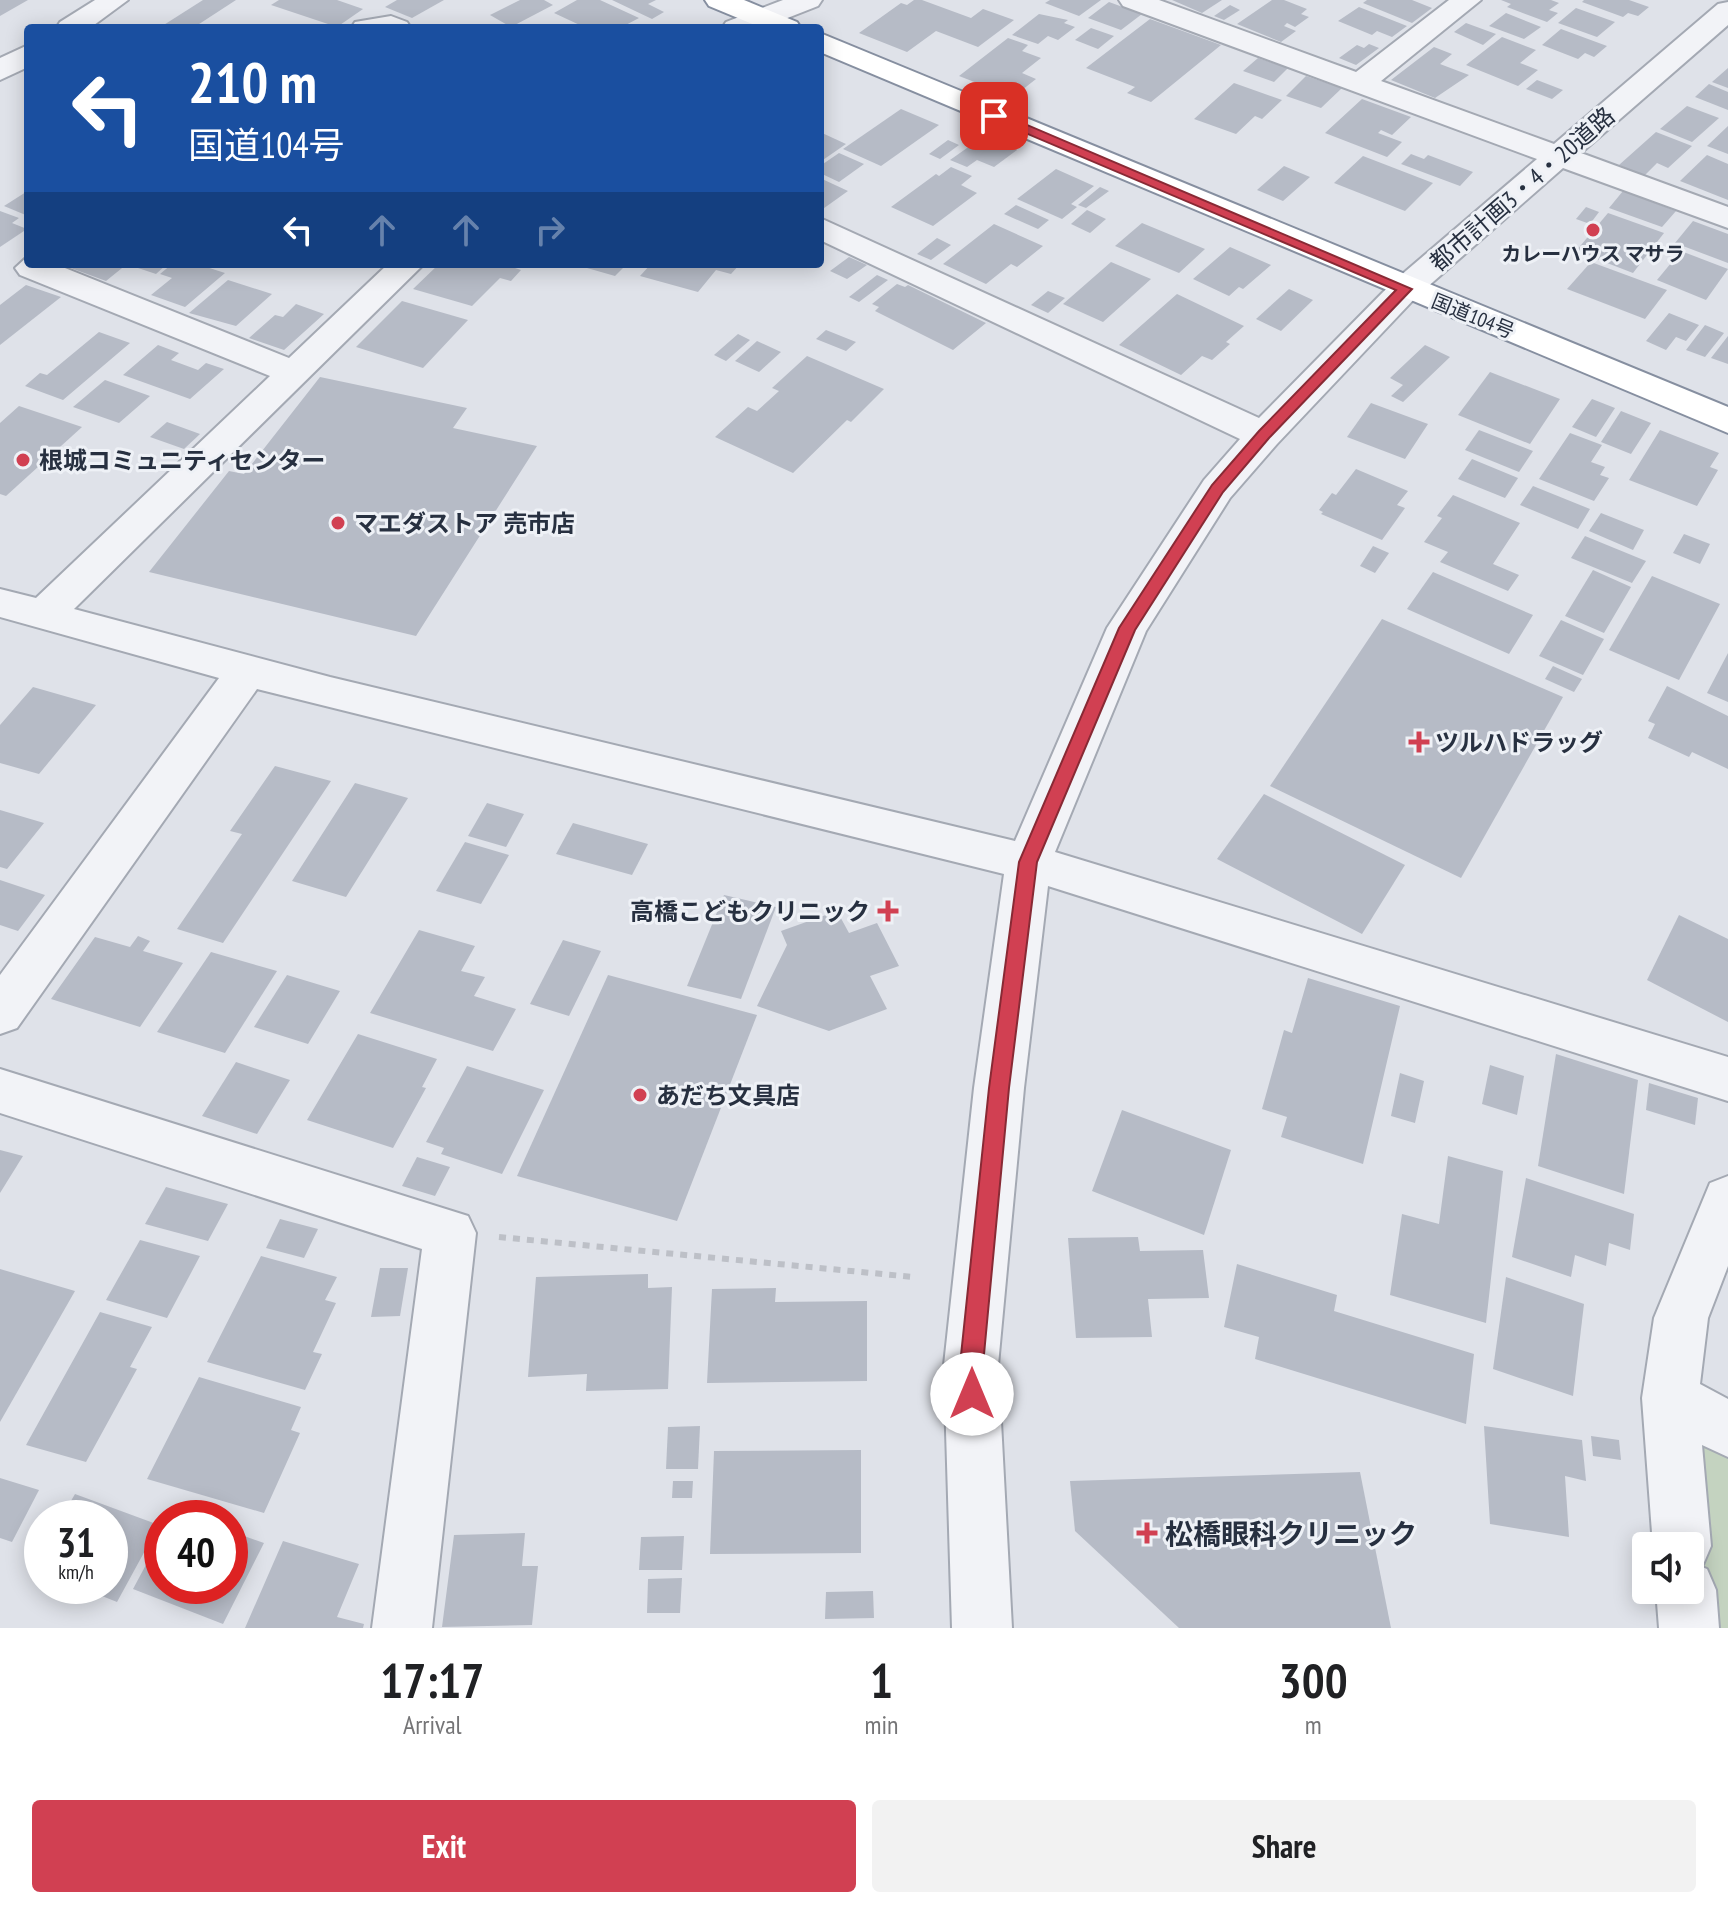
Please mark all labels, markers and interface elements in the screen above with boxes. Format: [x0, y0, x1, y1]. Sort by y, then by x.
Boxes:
text: 210 m [188, 46, 317, 118]
icon: left [56, 56, 160, 160]
pin [960, 82, 1028, 150]
icon: arrive [972, 94, 1016, 138]
street label: 都市計画3・4・20道路 [1423, 100, 1621, 278]
text: 国道104号 [188, 121, 345, 168]
icon: left [276, 208, 320, 252]
icon: ahead [360, 208, 404, 252]
icon: ahead [444, 208, 488, 252]
icon: right [528, 208, 572, 252]
marker: カレーハウス マサラ [1584, 221, 1602, 239]
place label: カレーハウス マサラ [1501, 241, 1685, 267]
street label: 国道104号 [1428, 288, 1518, 344]
place label: 根城コミュニティセンター [39, 445, 326, 476]
marker: 根城コミュニティセンター [14, 451, 32, 469]
place label: マエダストア 売市店 [354, 508, 575, 539]
marker: マエダストア 売市店 [329, 514, 347, 532]
place label: ツルハドラッグ [1435, 727, 1603, 758]
marker: ツルハドラッグ [1410, 733, 1428, 751]
place label: 高橋こどもクリニック [630, 896, 870, 927]
marker: 高橋こどもクリニック [877, 900, 899, 922]
place label: あだち文具店 [656, 1080, 800, 1111]
marker: あだち文具店 [631, 1086, 649, 1104]
position arrow [930, 1352, 1014, 1436]
speed limit sign: 40 [144, 1500, 248, 1604]
place label: 松橋眼科クリニック [1165, 1515, 1417, 1552]
text: 31 [57, 1516, 95, 1568]
marker: 松橋眼科クリニック [1136, 1522, 1158, 1544]
map controls [1632, 1532, 1704, 1604]
button: sound [1632, 1532, 1704, 1604]
text: km/h [58, 1559, 94, 1585]
text: 17:17 [380, 1649, 484, 1711]
text: 1 [870, 1649, 893, 1711]
text: 300 [1279, 1649, 1348, 1711]
text: Arrival [403, 1708, 462, 1741]
text: min [864, 1708, 898, 1741]
text: m [1305, 1708, 1322, 1741]
button: Exit [32, 1800, 856, 1892]
button: Share [872, 1800, 1696, 1892]

